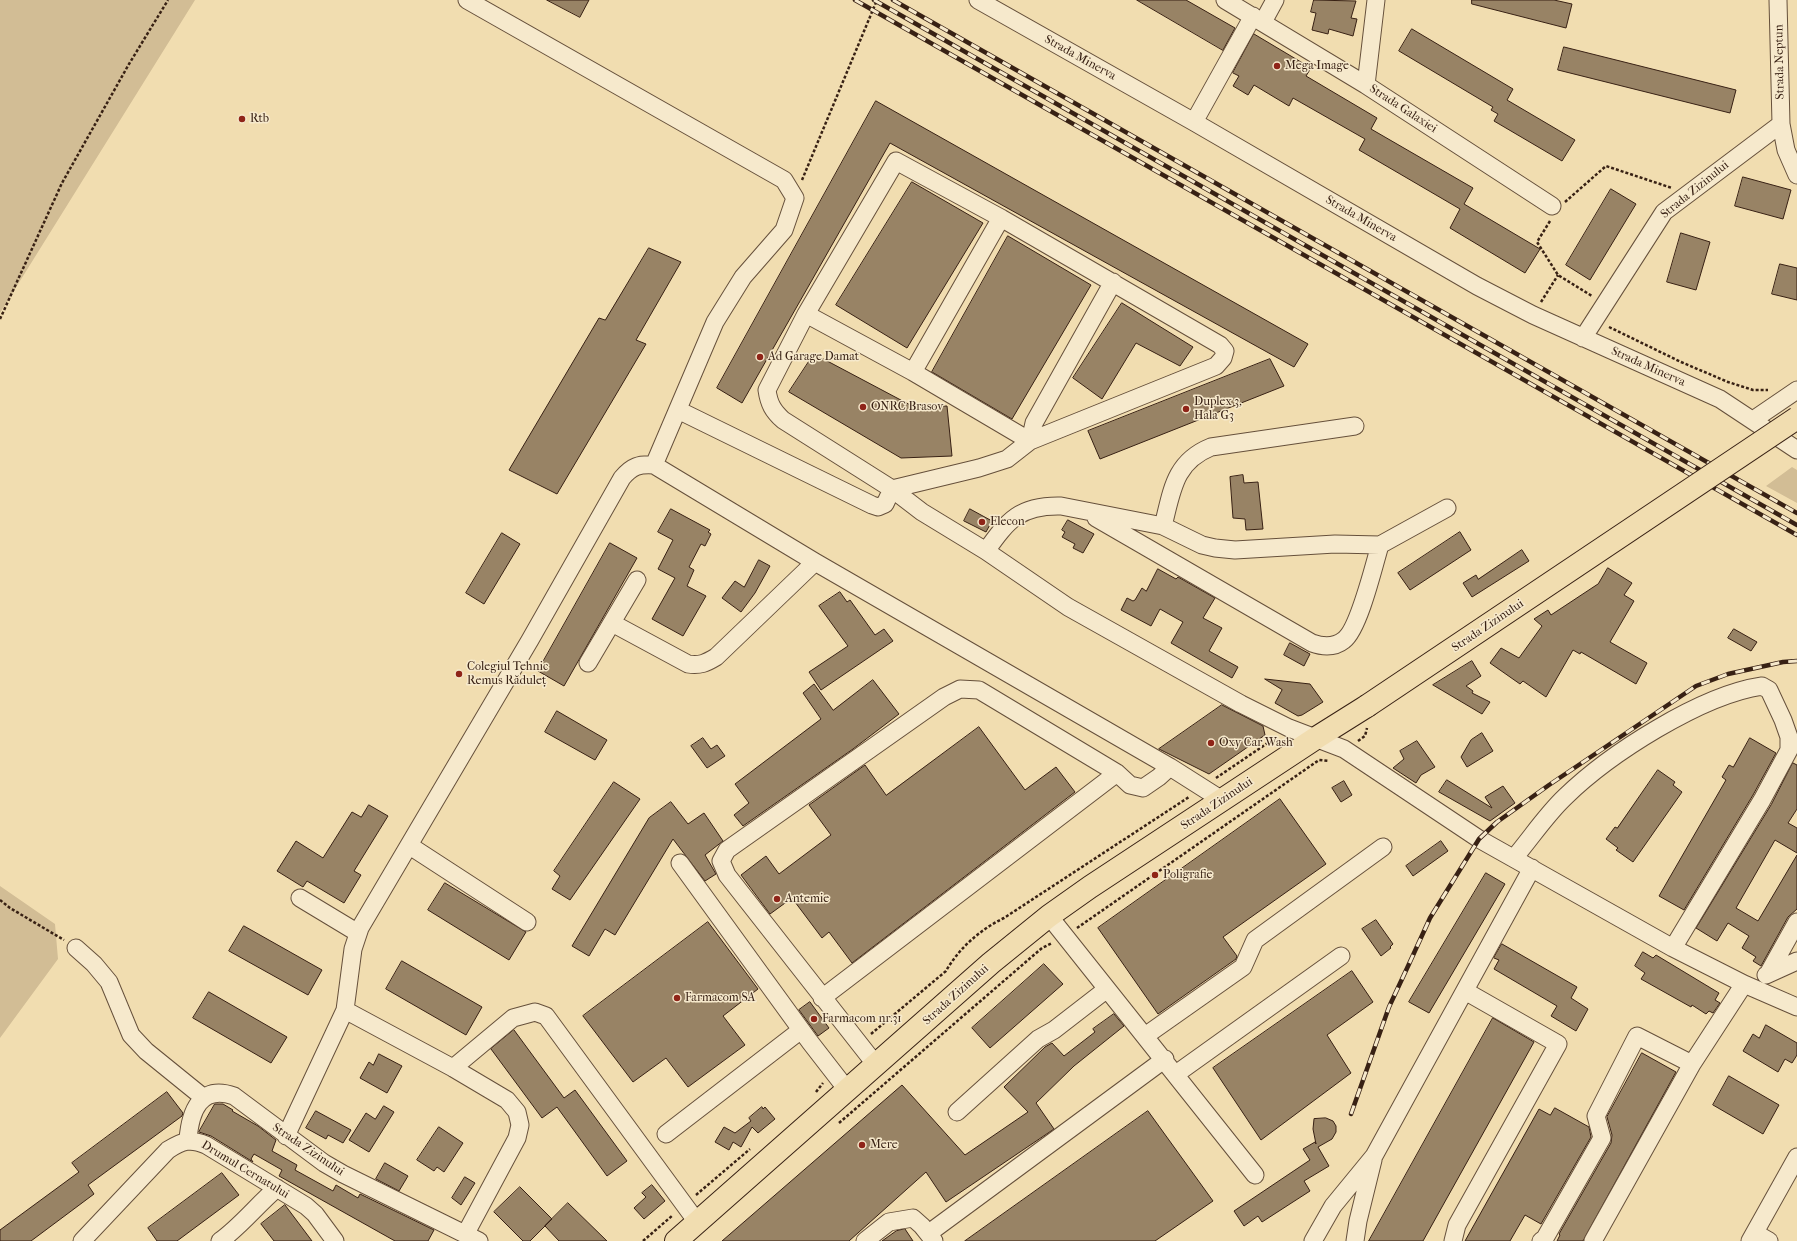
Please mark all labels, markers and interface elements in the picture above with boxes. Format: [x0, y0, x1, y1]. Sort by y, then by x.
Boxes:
street label: Strada Neptun [1772, 24, 1788, 100]
street label: Strada Minerva [1042, 32, 1118, 84]
place label: Mega Image [1285, 59, 1349, 73]
marker: Mega Image [1272, 61, 1282, 71]
street label: Strada Galaxiei [1366, 82, 1440, 136]
place label: Rtb [250, 112, 269, 126]
marker: Rtb [237, 114, 247, 124]
street label: Strada Zizinului [1658, 158, 1732, 222]
street label: Strada Minerva [1323, 193, 1399, 245]
street label: Strada Minerva [1609, 344, 1687, 390]
place label: Ad Garage Damat [768, 350, 859, 364]
marker: Ad Garage Damat [755, 352, 765, 362]
place label: Duplex 3, Hala G3 [1194, 395, 1242, 423]
place label: ONRC Brasov [871, 400, 943, 414]
marker: ONRC Brasov [858, 402, 868, 412]
marker: Duplex 3, Hala G3 [1181, 404, 1191, 414]
place label: Elecon [990, 515, 1025, 529]
marker: Elecon [977, 517, 987, 527]
street label: Strada Zizinului [1449, 597, 1527, 655]
place label: Colegiul Tehnic Remus Răduleț [467, 660, 548, 688]
marker: Colegiul Tehnic Remus Răduleț [454, 669, 464, 679]
place label: Oxy Car Wash [1219, 736, 1293, 750]
marker: Oxy Car Wash [1206, 738, 1216, 748]
street label: Strada Zizinului [1178, 775, 1256, 833]
place label: Poligrafie [1163, 868, 1213, 882]
marker: Poligrafie [1150, 870, 1160, 880]
place label: Antemie [785, 892, 829, 906]
marker: Antemie [772, 894, 782, 904]
street label: Strada Zizinului [920, 962, 992, 1028]
place label: Farmacom SA [685, 991, 755, 1005]
marker: Farmacom SA [672, 993, 682, 1003]
place label: Farmacom nr.31 [822, 1012, 902, 1026]
marker: Farmacom nr.31 [809, 1014, 819, 1024]
street label: Strada Zizinului [269, 1121, 347, 1179]
street label: Drumul Cernatului [198, 1138, 292, 1202]
place label: Mere [870, 1138, 898, 1152]
marker: Mere [857, 1140, 867, 1150]

